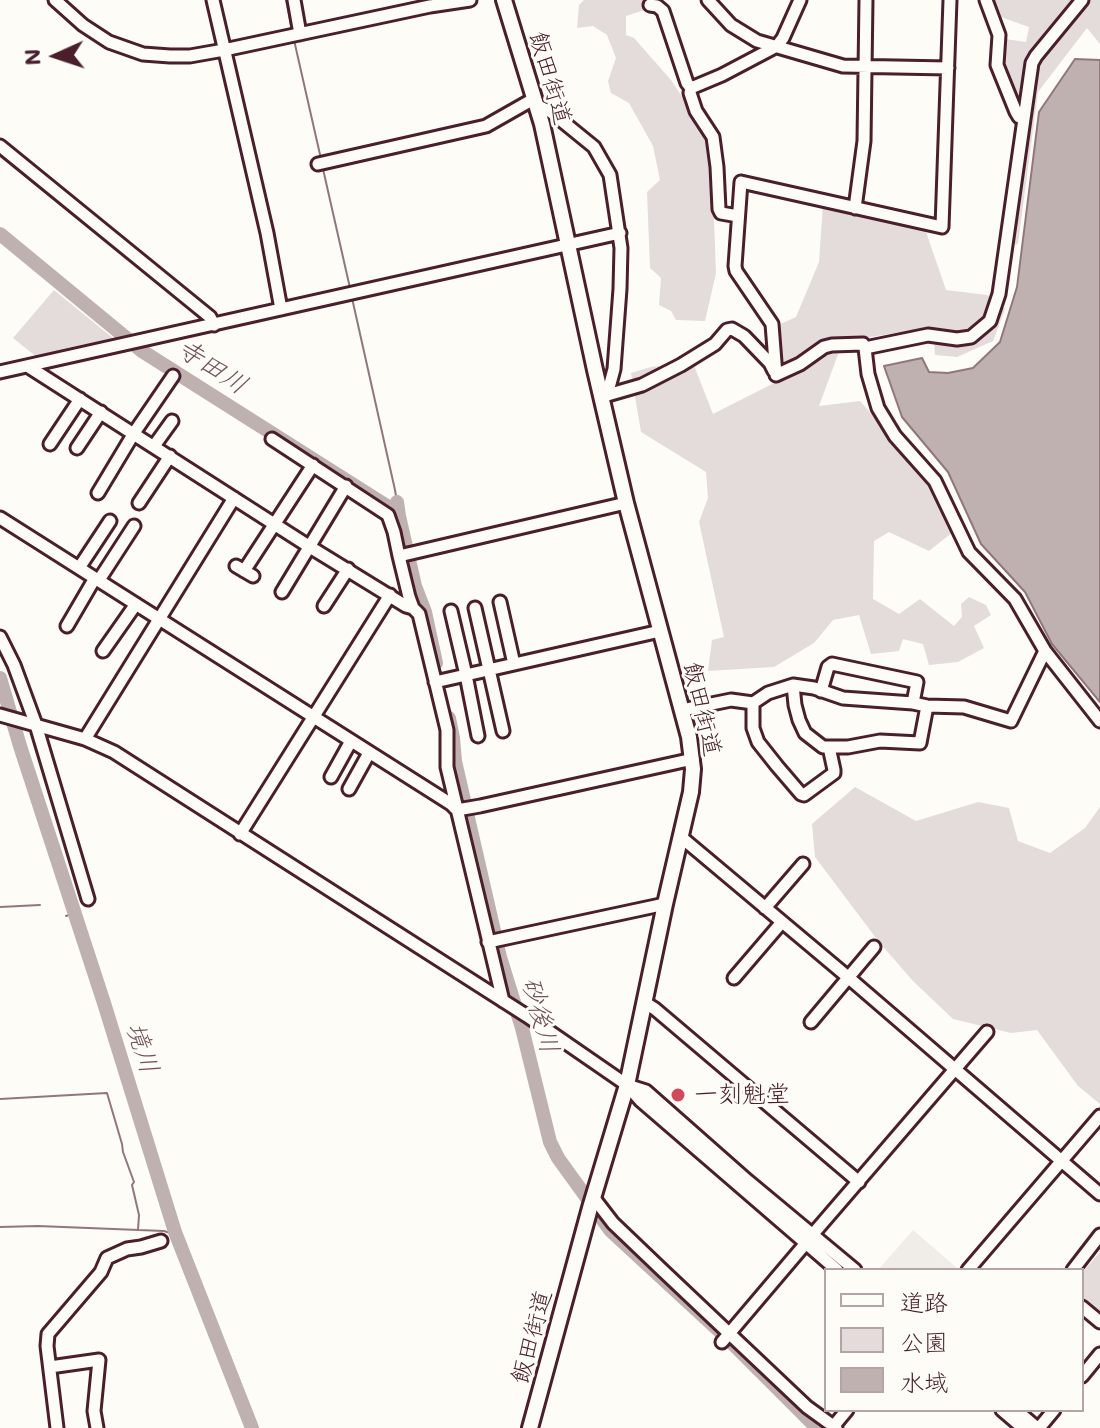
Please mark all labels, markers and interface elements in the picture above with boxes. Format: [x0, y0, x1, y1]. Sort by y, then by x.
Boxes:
north arrow [16, 16, 96, 96]
street label: 飯田街道 [523, 28, 577, 128]
text: N [17, 48, 46, 66]
water label: 寺田川 [171, 333, 253, 401]
street label: 飯田街道 [677, 659, 727, 759]
water label: 砂後川 [515, 973, 565, 1057]
water label: 境川 [119, 1018, 165, 1078]
place label: 一刻魁堂 [694, 1081, 790, 1109]
marker: 一刻魁堂 [669, 1086, 687, 1104]
legend [824, 1268, 1084, 1412]
text: 道路 [900, 1286, 948, 1317]
street label: 飯田街道 [506, 1287, 558, 1387]
text: 公園 [900, 1326, 948, 1357]
text: 水域 [900, 1366, 948, 1397]

